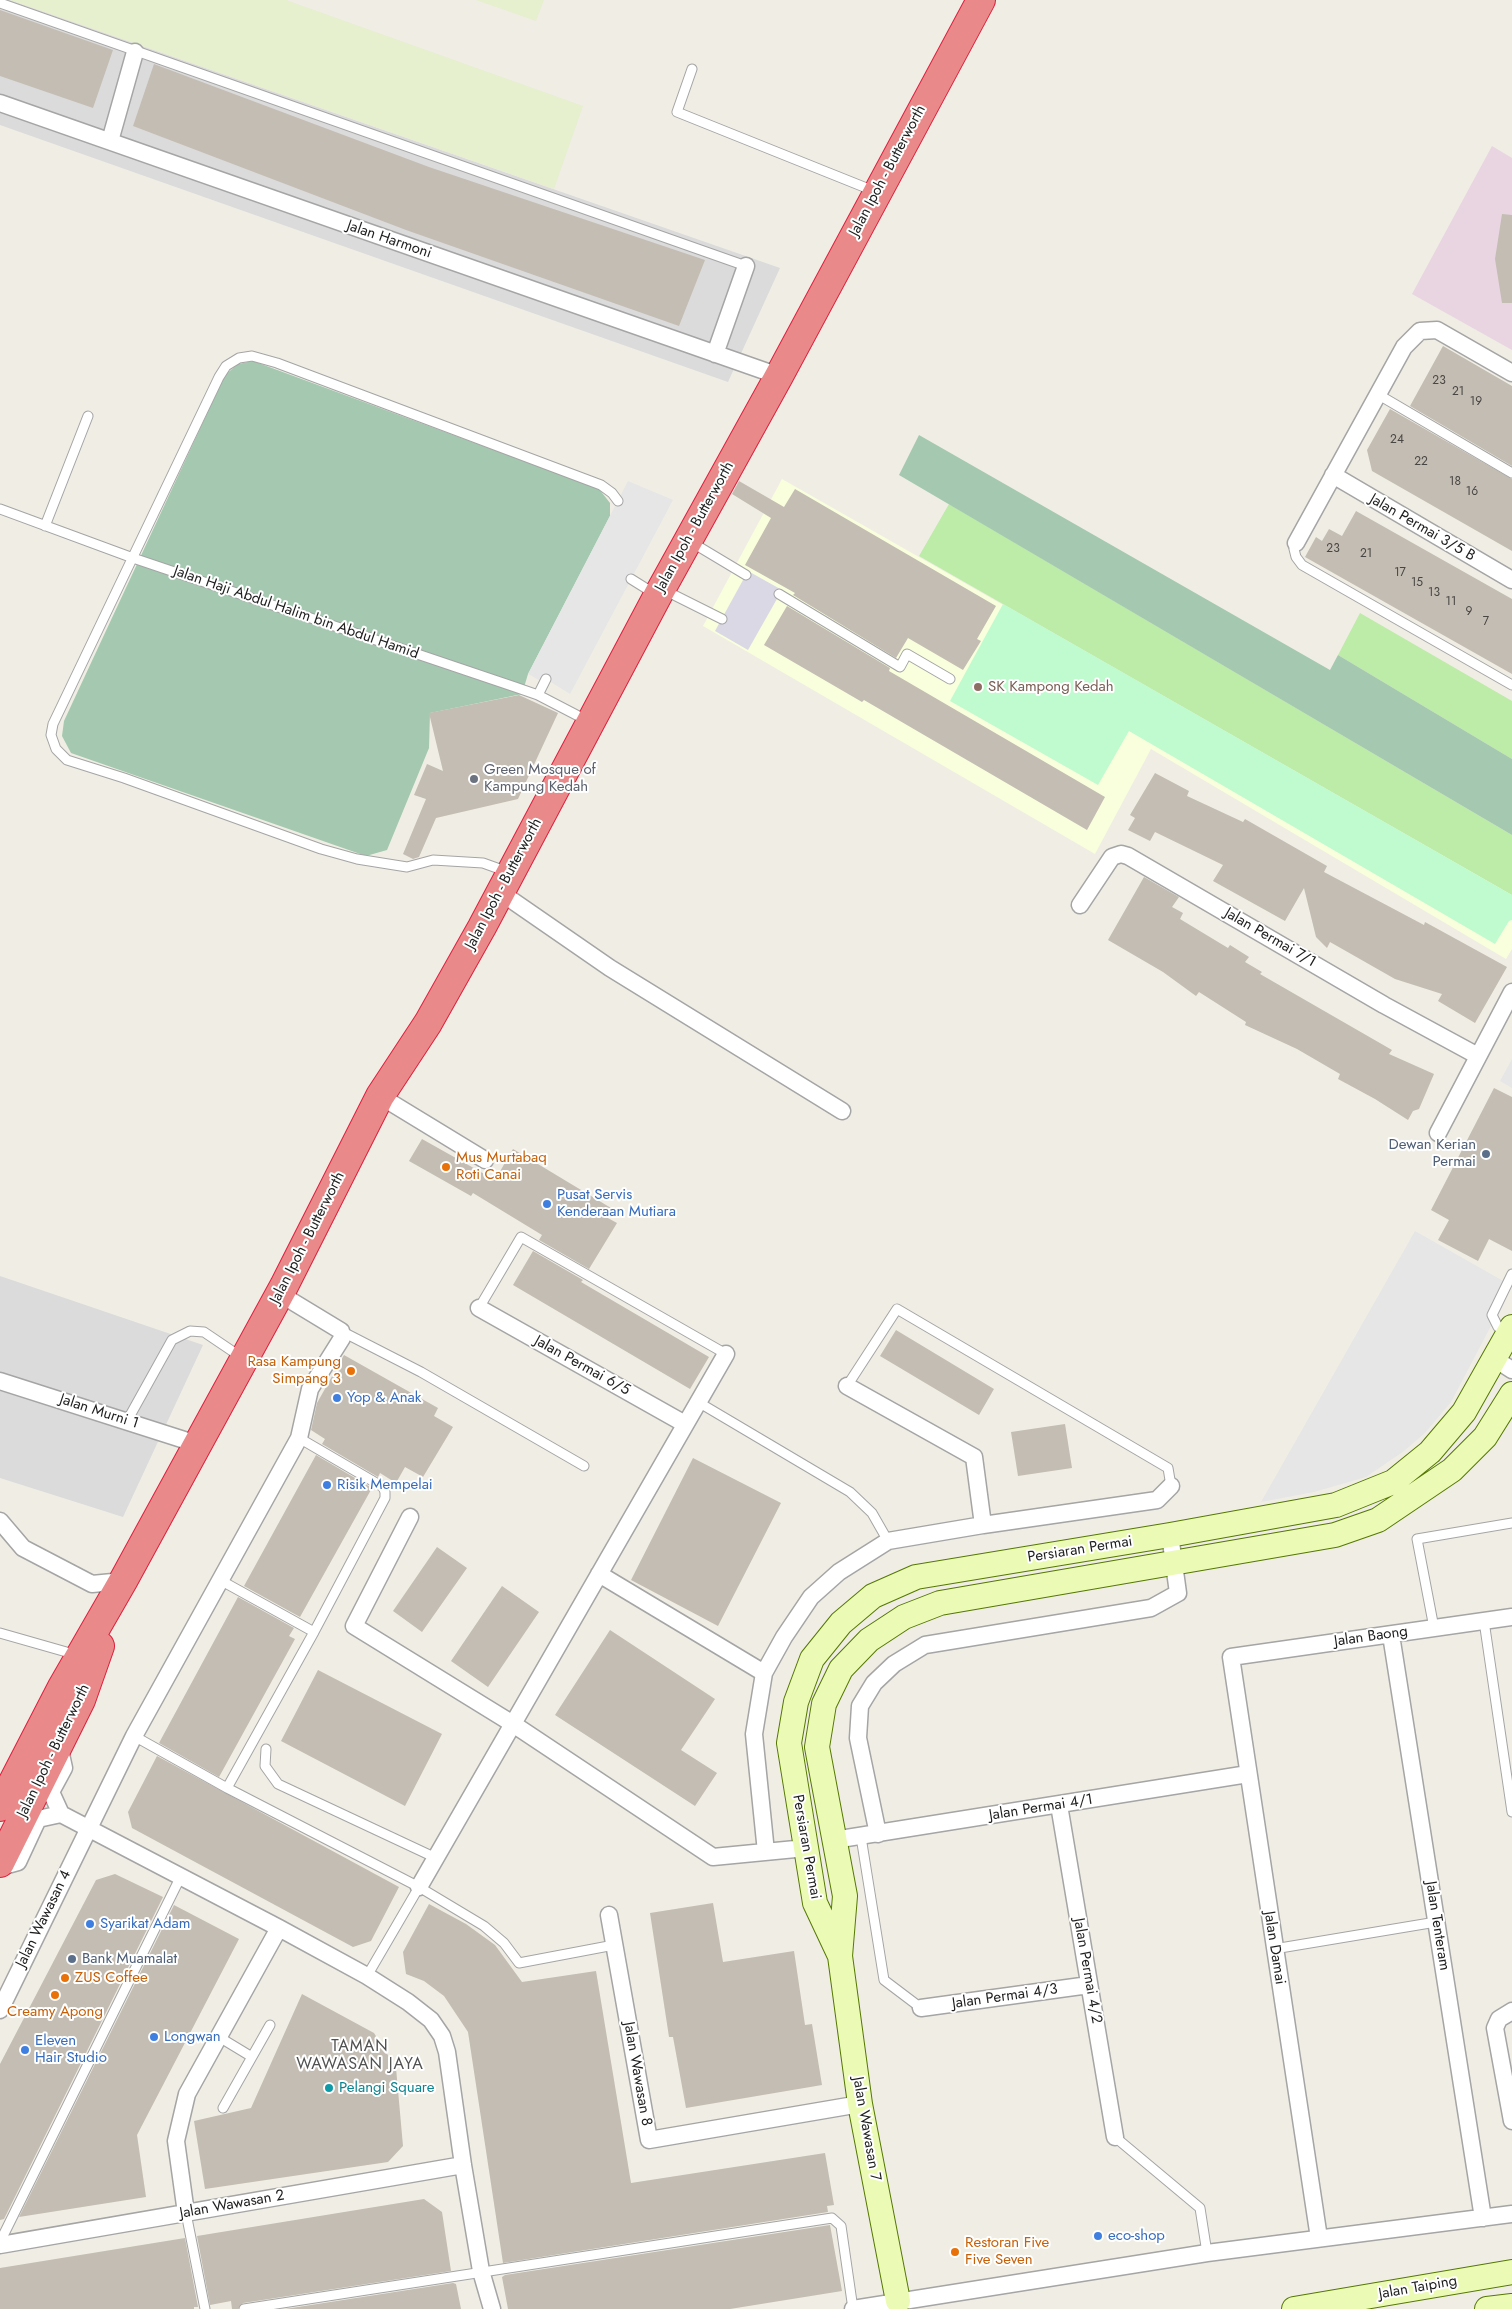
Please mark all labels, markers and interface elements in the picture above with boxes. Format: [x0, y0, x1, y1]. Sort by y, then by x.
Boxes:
street label: Jalan Ipoh - Butterworth [846, 102, 930, 240]
street label: Jalan Harmoni [344, 217, 434, 263]
house number: 23 [1432, 374, 1446, 388]
house number: 21 [1452, 385, 1464, 399]
house number: 19 [1470, 395, 1482, 409]
house number: 24 [1390, 433, 1404, 447]
house number: 22 [1414, 455, 1428, 469]
street label: Jalan Ipoh - Butterworth [652, 459, 738, 595]
house number: 18 [1449, 475, 1461, 489]
house number: 16 [1466, 485, 1478, 499]
street label: Jalan Permai 3/5 B [1366, 490, 1478, 566]
house number: 23 [1326, 542, 1340, 556]
house number: 21 [1360, 547, 1372, 561]
street label: Jalan Haji Abdul Halim bin Abdul Hamid [171, 562, 421, 664]
house number: 17 [1394, 566, 1406, 580]
house number: 15 [1411, 576, 1423, 590]
house number: 13 [1428, 586, 1440, 600]
house number: 11 [1446, 595, 1456, 609]
house number: 9 [1466, 605, 1472, 619]
house number: 7 [1483, 615, 1489, 629]
place label: SK Kampong Kedah [988, 678, 1114, 696]
marker: SK Kampong Kedah [972, 681, 984, 693]
place label: Green Mosque of Kampung Kedah [484, 761, 596, 796]
marker: Green Mosque of Kampung Kedah [468, 773, 480, 785]
street label: Jalan Ipoh - Butterworth [462, 815, 546, 953]
street label: Jalan Permai 7/1 [1221, 905, 1319, 971]
place label: Dewan Kerian Permai [1389, 1136, 1476, 1171]
marker: Dewan Kerian Permai [1480, 1148, 1492, 1160]
place label: Mus Murtabaq Roti Canai [456, 1149, 547, 1184]
marker: Mus Murtabaq Roti Canai [440, 1161, 452, 1173]
street label: Jalan Ipoh - Butterworth [267, 1169, 349, 1307]
place label: Pusat Servis Kenderaan Mutiara [557, 1186, 676, 1221]
marker: Pusat Servis Kenderaan Mutiara [541, 1198, 553, 1210]
street label: Jalan Permai 6/5 [531, 1332, 633, 1400]
place label: Rasa Kampung Simpang 3 [247, 1353, 341, 1388]
marker: Rasa Kampung Simpang 3 [345, 1365, 357, 1377]
place label: Yop & Anak [347, 1389, 421, 1407]
street label: Jalan Murni 1 [57, 1391, 141, 1433]
marker: Yop & Anak [331, 1392, 343, 1404]
place label: Risik Mempelai [337, 1476, 433, 1494]
marker: Risik Mempelai [321, 1479, 333, 1491]
street label: Persiaran Permai [1026, 1533, 1134, 1567]
street label: Jalan Baong [1333, 1623, 1409, 1651]
street label: Jalan Ipoh - Butterworth [14, 1682, 94, 1820]
street label: Jalan Permai 4/1 [988, 1791, 1094, 1825]
street label: Persiaran Permai [788, 1793, 824, 1901]
street label: Jalan Wawasan 4 [13, 1867, 75, 1971]
street label: Jalan Tenteram [1421, 1880, 1453, 1972]
street label: Jalan Damai [1259, 1910, 1289, 1986]
place label: Syarikat Adam [100, 1915, 190, 1933]
street label: Jalan Permai 4/2 [1069, 1917, 1105, 2025]
marker: Syarikat Adam [84, 1918, 96, 1930]
place label: Bank Muamalat [82, 1950, 177, 1968]
marker: Bank Muamalat [66, 1953, 78, 1965]
place label: ZUS Coffee [75, 1969, 148, 1987]
marker: ZUS Coffee [59, 1972, 71, 1984]
street label: Jalan Permai 4/3 [951, 1981, 1059, 2013]
marker: Creamy Apong [49, 1989, 61, 2001]
place label: Creamy Apong [7, 2003, 103, 2021]
street label: Jalan Wawasan 8 [619, 2020, 655, 2128]
place label: Longwan [164, 2028, 221, 2046]
marker: Longwan [148, 2031, 160, 2043]
place label: Eleven Hair Studio [35, 2032, 107, 2067]
district label: TAMAN WAWASAN JAYA [295, 2037, 425, 2075]
marker: Eleven Hair Studio [19, 2044, 31, 2056]
street label: Jalan Wawasan 7 [848, 2076, 884, 2182]
place label: Pelangi Square [339, 2079, 434, 2097]
marker: Pelangi Square [323, 2082, 335, 2094]
street label: Jalan Wawasan 2 [178, 2187, 286, 2223]
place label: eco-shop [1108, 2227, 1165, 2245]
marker: eco-shop [1092, 2230, 1104, 2242]
place label: Restoran Five Five Seven [965, 2234, 1049, 2269]
marker: Restoran Five Five Seven [949, 2246, 961, 2258]
street label: Jalan Taiping [1377, 2272, 1459, 2304]

